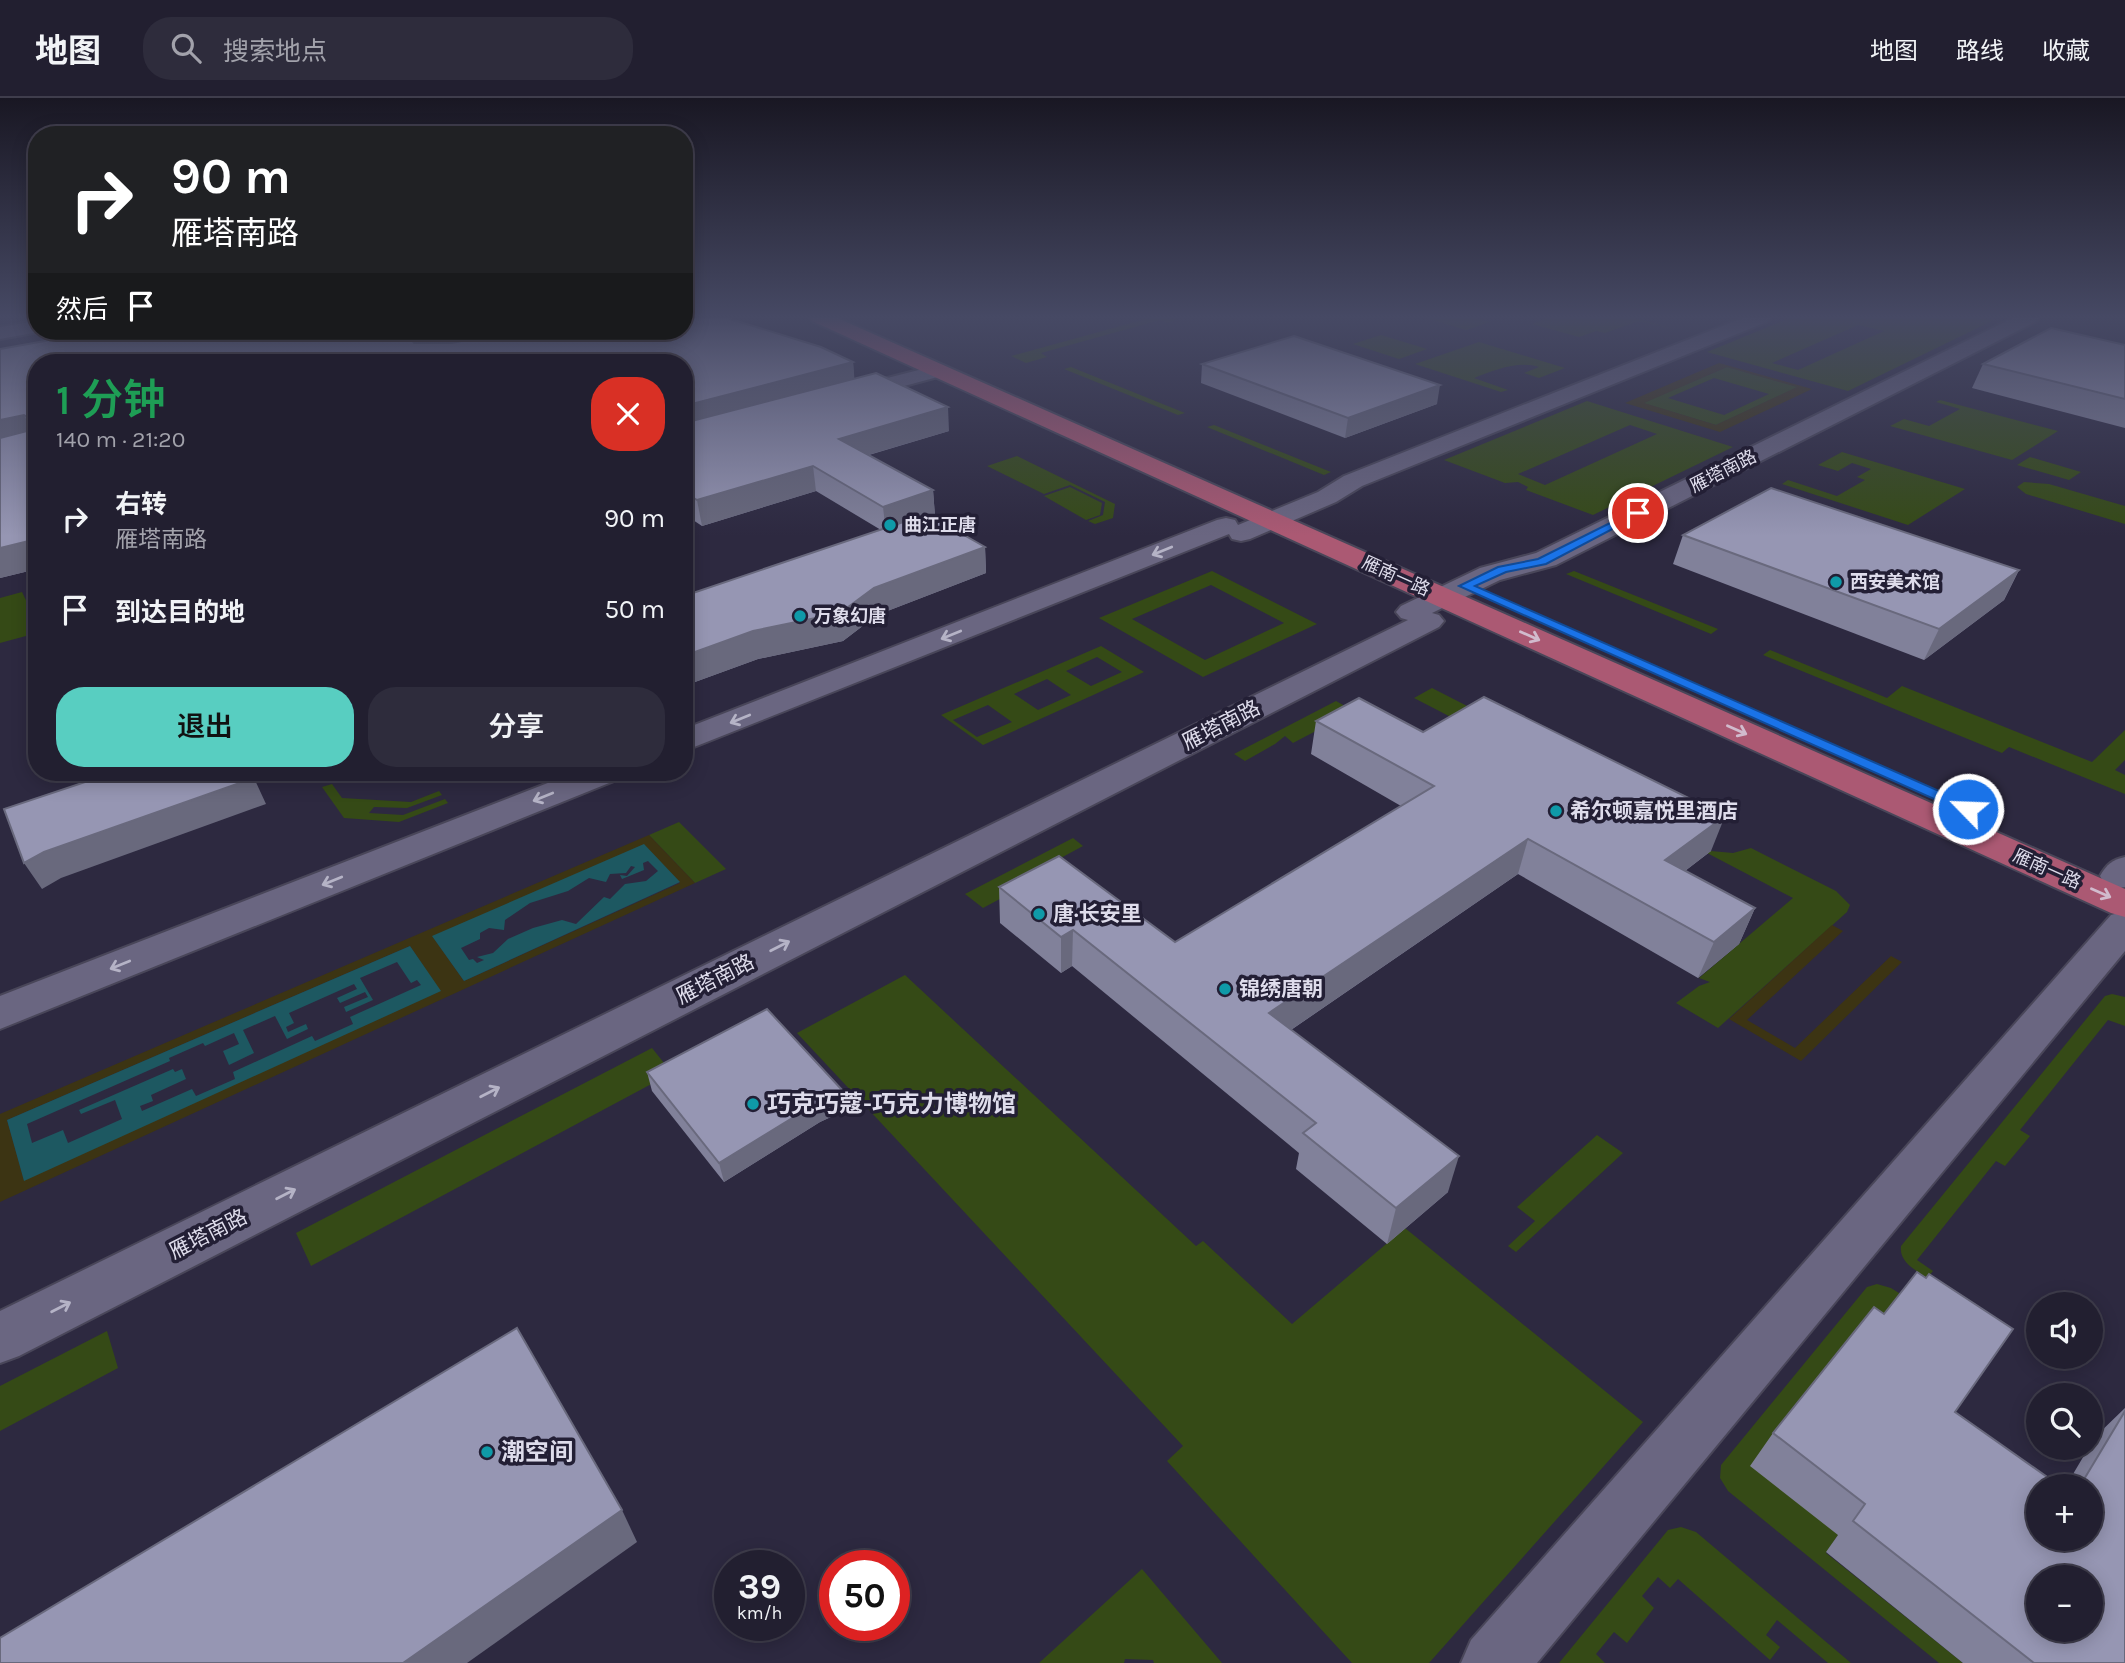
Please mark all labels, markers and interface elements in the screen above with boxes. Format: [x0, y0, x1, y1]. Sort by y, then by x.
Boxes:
search box [143, 17, 633, 80]
icon: search [167, 29, 205, 67]
text: 地图 [35, 32, 101, 70]
text: 搜索地点 [223, 36, 327, 67]
text: 地图 [1870, 37, 1918, 65]
text: 路线 [1956, 37, 2004, 65]
text: 收藏 [2042, 37, 2090, 65]
text: 90 m [171, 148, 291, 205]
icon: right [56, 154, 147, 245]
text: 雁塔南路 [171, 215, 299, 252]
icon: arrive [122, 287, 160, 325]
text: 然后 [56, 294, 108, 325]
text: 1 分钟 [56, 375, 165, 425]
button: close [591, 377, 665, 451]
text: 140 m · 21:20 [56, 426, 185, 453]
street label: 雁塔南路 [1686, 445, 1760, 497]
pin [1608, 483, 1668, 543]
text: 右转 [115, 489, 167, 520]
icon: arrive [1619, 494, 1657, 532]
icon: right [56, 500, 94, 538]
text: 90 m [604, 503, 665, 534]
place label: 曲江正唐 [904, 514, 976, 536]
marker: 曲江正唐 [882, 517, 898, 533]
text: 雁塔南路 [115, 526, 207, 553]
one-way arrow [1152, 545, 1174, 558]
street label: 雁南一路 [1359, 551, 1433, 601]
place label: 西安美术馆 [1850, 571, 1940, 593]
marker: 西安美术馆 [1828, 574, 1844, 590]
icon: arrive [56, 591, 94, 629]
text: 50 m [604, 594, 665, 625]
text: 到达目的地 [115, 597, 245, 628]
place label: 万象幻唐 [814, 605, 886, 627]
marker: 万象幻唐 [792, 608, 808, 624]
one-way arrow [941, 629, 962, 642]
one-way arrow [1519, 630, 1540, 643]
button: 退出 [56, 687, 354, 767]
button: 分享 [368, 687, 665, 767]
street label: 雁塔南路 [1178, 695, 1264, 755]
one-way arrow [729, 713, 751, 726]
one-way arrow [1726, 723, 1747, 737]
position arrow [1931, 772, 2005, 846]
one-way arrow [533, 791, 555, 804]
place label: 希尔顿嘉悦里酒店 [1570, 799, 1738, 823]
marker: 希尔顿嘉悦里酒店 [1548, 803, 1564, 819]
street label: 雁南一路 [2010, 844, 2084, 894]
one-way arrow [321, 875, 343, 888]
one-way arrow [2090, 887, 2111, 900]
place label: 唐·长安里 [1053, 902, 1142, 926]
marker: 唐·长安里 [1031, 906, 1047, 922]
one-way arrow [769, 939, 790, 953]
street label: 雁塔南路 [672, 949, 758, 1009]
one-way arrow [110, 959, 132, 972]
place label: 锦绣唐朝 [1239, 977, 1323, 1001]
marker: 锦绣唐朝 [1217, 981, 1233, 997]
one-way arrow [479, 1085, 499, 1099]
place label: 巧克巧蔻-巧克力博物馆 [767, 1090, 1016, 1118]
marker: 巧克巧蔻-巧克力博物馆 [745, 1096, 761, 1112]
one-way arrow [275, 1187, 296, 1201]
street label: 雁塔南路 [165, 1204, 251, 1264]
map controls [2026, 1292, 2103, 1642]
button: sound [2026, 1292, 2103, 1369]
one-way arrow [50, 1300, 71, 1314]
button: search [2026, 1383, 2103, 1460]
place label: 潮空间 [501, 1438, 573, 1466]
marker: 潮空间 [479, 1444, 495, 1460]
button: + [2026, 1474, 2103, 1551]
speed limit sign: 50 [819, 1550, 910, 1641]
button: − [2026, 1565, 2103, 1642]
text: 39 [738, 1566, 781, 1607]
text: km/h [737, 1602, 782, 1624]

